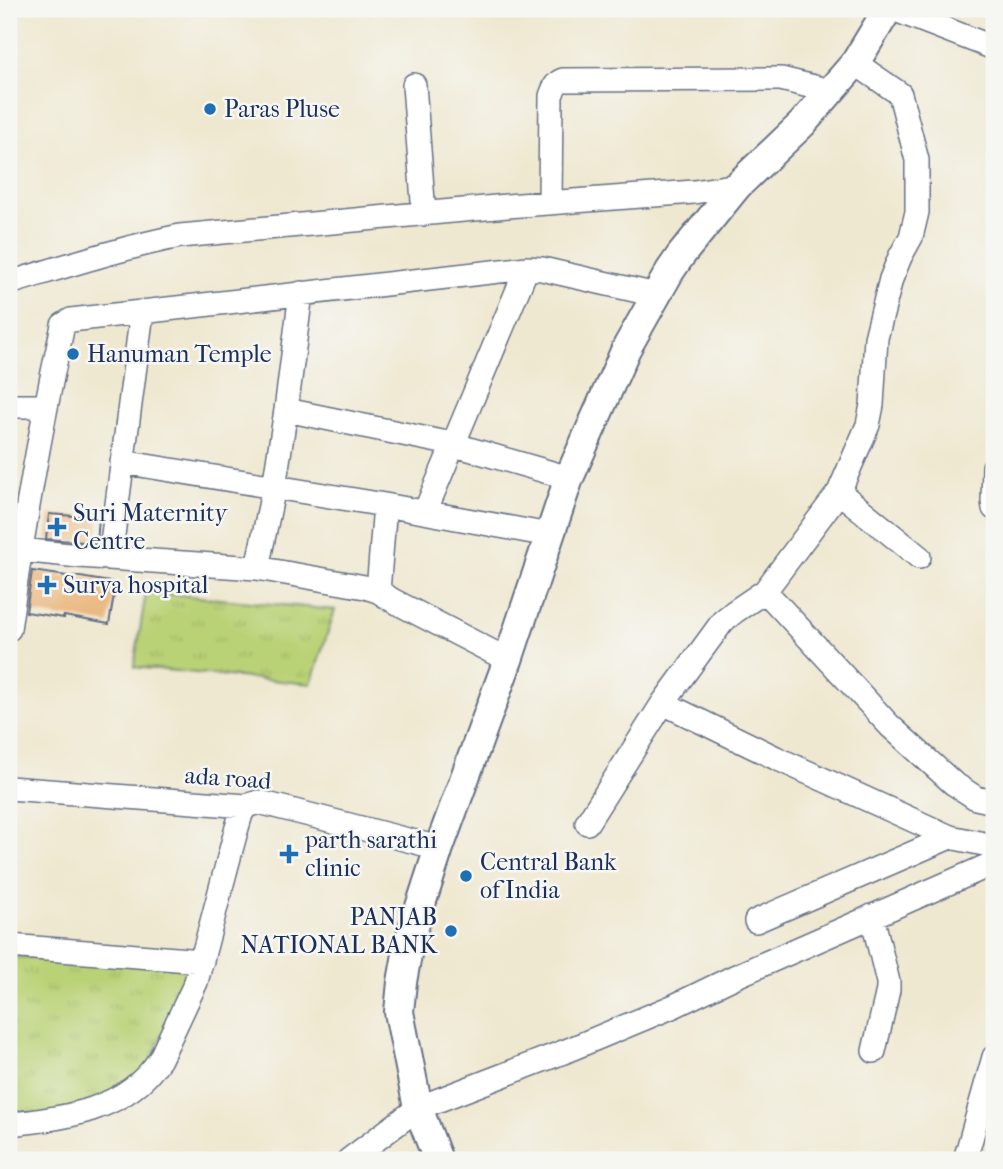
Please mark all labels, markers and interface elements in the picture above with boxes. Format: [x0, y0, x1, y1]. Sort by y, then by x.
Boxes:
place label: Paras Pluse [224, 95, 340, 123]
marker: Paras Pluse [202, 101, 218, 117]
place label: Hanuman Temple [87, 340, 272, 368]
marker: Hanuman Temple [65, 346, 81, 362]
place label: Suri Maternity Centre [73, 499, 228, 555]
marker: Suri Maternity Centre [47, 517, 67, 537]
place label: Surya hospital [63, 571, 209, 599]
marker: Surya hospital [37, 575, 57, 595]
street label: ada road [184, 761, 273, 795]
place label: parth sarathi clinic [304, 826, 437, 882]
marker: parth sarathi clinic [279, 844, 299, 864]
place label: Central Bank of India [480, 848, 617, 904]
marker: Central Bank of India [458, 868, 474, 884]
place label: PANJAB NATIONAL BANK [241, 903, 439, 959]
marker: PANJAB NATIONAL BANK [443, 923, 459, 939]

